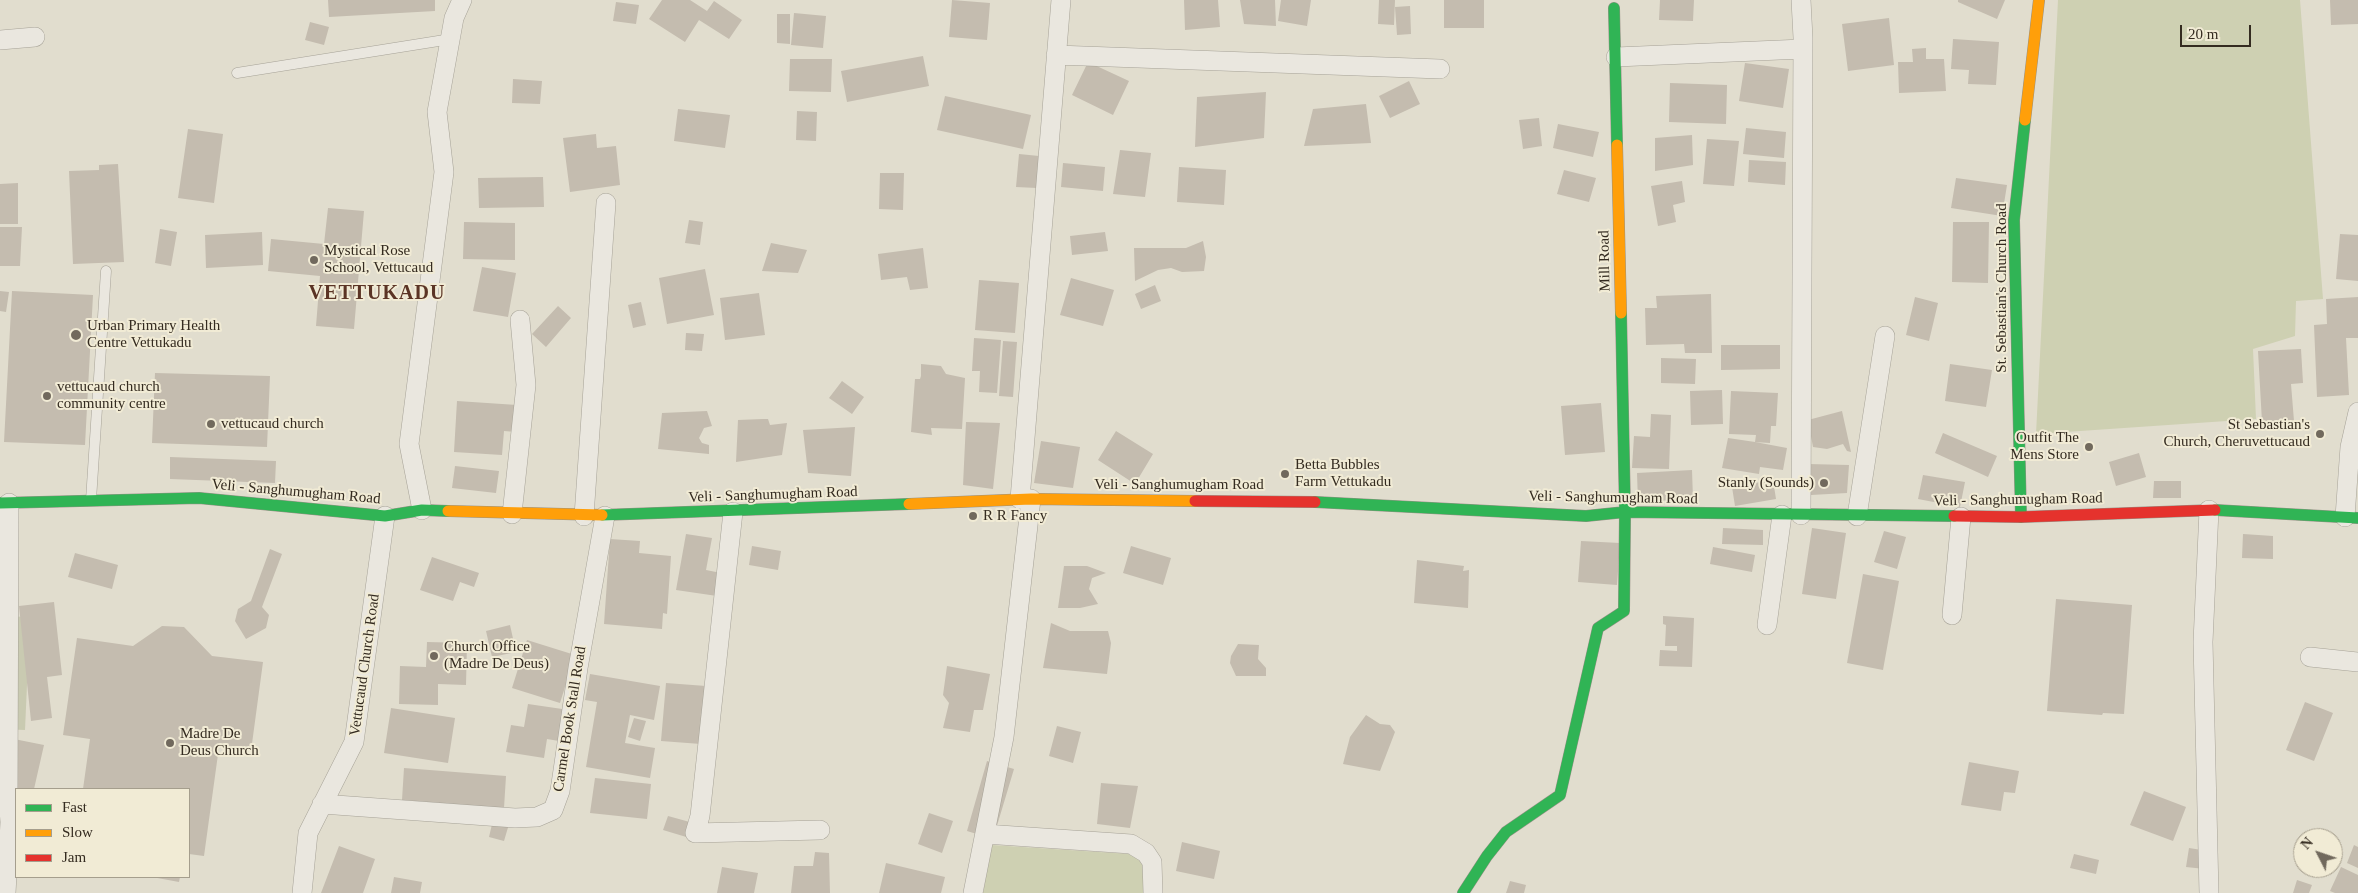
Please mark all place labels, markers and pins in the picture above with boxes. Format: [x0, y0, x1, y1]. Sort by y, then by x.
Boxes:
place label: Mystical Rose School, Vettucaud [324, 242, 433, 277]
marker: Mystical Rose School, Vettucaud [308, 254, 320, 266]
place label: Urban Primary Health Centre Vettukadu [87, 317, 220, 352]
marker: Urban Primary Health Centre Vettukadu [69, 328, 83, 342]
place label: vettucaud church community centre [57, 378, 166, 413]
marker: vettucaud church community centre [41, 390, 53, 402]
place label: vettucaud church [221, 415, 324, 433]
place label: St Sebastian's Church, Cheruvettucaud [2163, 416, 2310, 451]
marker: vettucaud church [205, 418, 217, 430]
marker: St Sebastian's Church, Cheruvettucaud [2314, 428, 2326, 440]
place label: Outfit The Mens Store [2010, 429, 2079, 464]
marker: Outfit The Mens Store [2083, 441, 2095, 453]
place label: Betta Bubbles Farm Vettukadu [1295, 456, 1391, 491]
marker: Betta Bubbles Farm Vettukadu [1279, 468, 1291, 480]
place label: Stanly (Sounds) [1718, 474, 1814, 492]
marker: Stanly (Sounds) [1818, 477, 1830, 489]
place label: R R Fancy [983, 507, 1047, 525]
marker: R R Fancy [967, 510, 979, 522]
place label: Church Office (Madre De Deus) [444, 638, 549, 673]
marker: Church Office (Madre De Deus) [428, 650, 440, 662]
place label: Madre De Deus Church [180, 725, 259, 760]
marker: Madre De Deus Church [164, 737, 176, 749]

